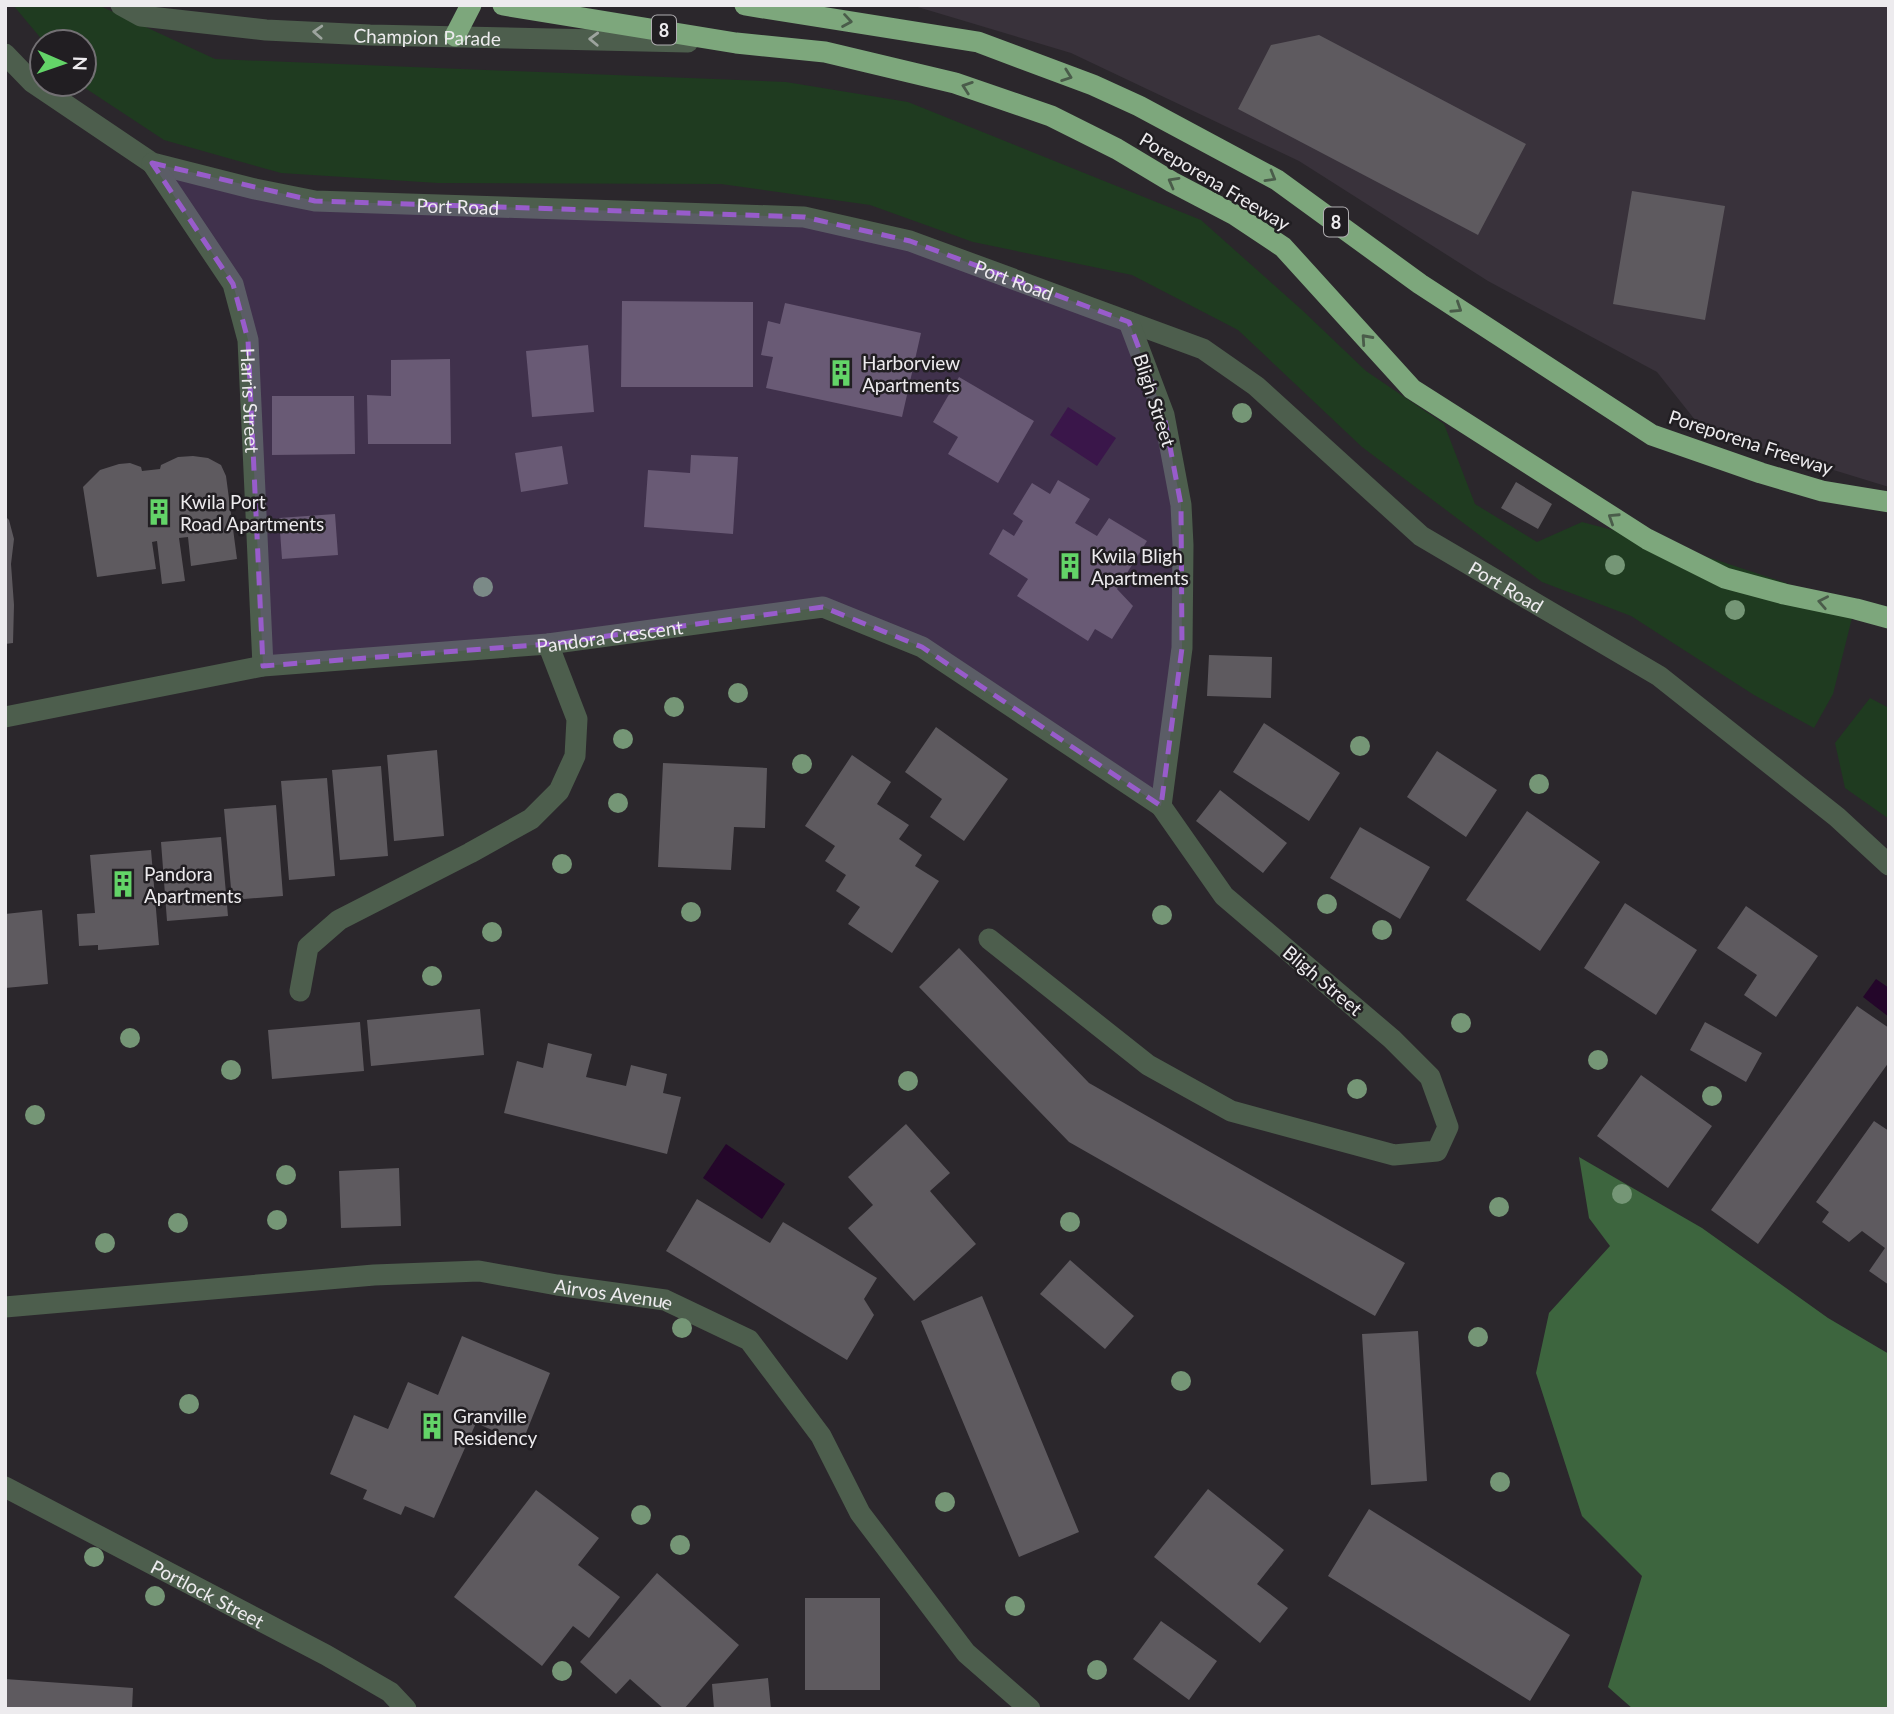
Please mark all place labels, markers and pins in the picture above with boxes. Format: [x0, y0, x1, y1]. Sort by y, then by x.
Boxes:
place label: Harborview Apartments [862, 351, 960, 396]
building icon: Harborview Apartments [826, 358, 856, 388]
place label: Kwila Port Road Apartments [180, 490, 324, 535]
building icon: Kwila Port Road Apartments [144, 497, 174, 527]
place label: Kwila Bligh Apartments [1091, 544, 1189, 589]
building icon: Kwila Bligh Apartments [1055, 551, 1085, 581]
place label: Pandora Apartments [144, 862, 242, 907]
building icon: Pandora Apartments [108, 869, 138, 899]
place label: Granville Residency [453, 1404, 537, 1449]
building icon: Granville Residency [417, 1411, 447, 1441]

